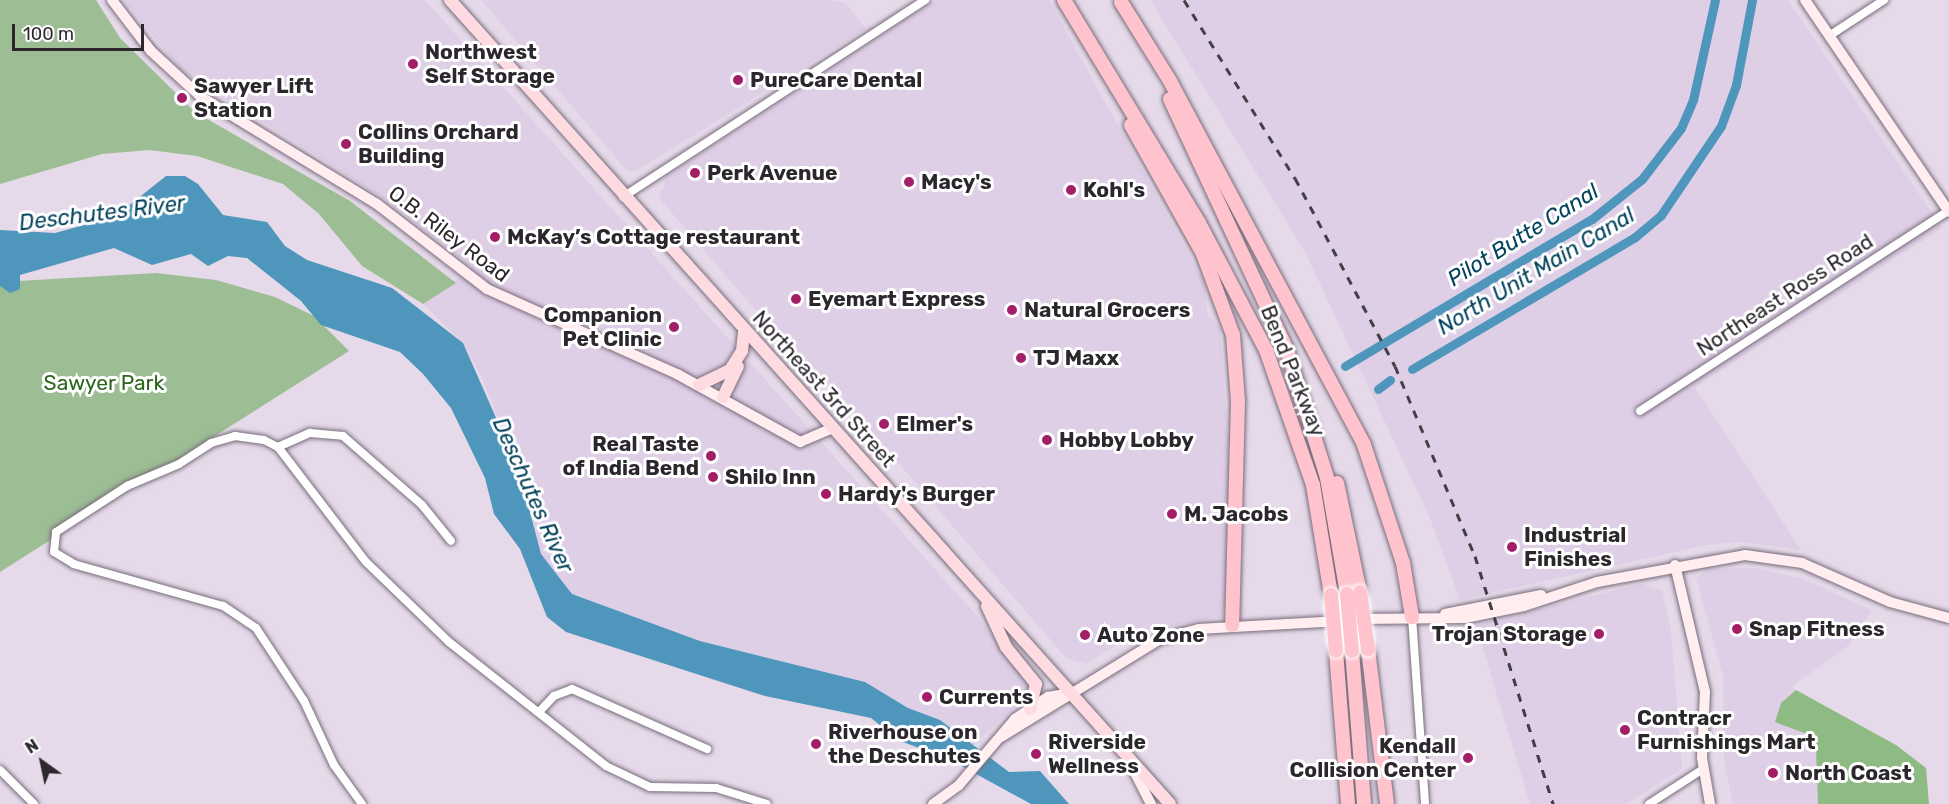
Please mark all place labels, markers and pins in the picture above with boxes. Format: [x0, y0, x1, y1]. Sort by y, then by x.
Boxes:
place label: Northwest Self Storage [425, 39, 555, 89]
marker: Northwest Self Storage [406, 57, 420, 71]
place label: PureCare Dental [750, 67, 922, 93]
place label: Sawyer Lift Station [194, 73, 314, 123]
marker: PureCare Dental [731, 73, 745, 87]
marker: Sawyer Lift Station [175, 91, 189, 105]
place label: Collins Orchard Building [358, 119, 519, 169]
marker: Collins Orchard Building [339, 137, 353, 151]
place label: Perk Avenue [707, 160, 838, 186]
marker: Perk Avenue [688, 166, 702, 180]
place label: Macy's [921, 169, 992, 195]
marker: Macy's [902, 175, 916, 189]
place label: Kohl's [1083, 177, 1145, 203]
marker: Kohl's [1064, 183, 1078, 197]
place label: McKay’s Cottage restaurant [507, 224, 800, 250]
marker: McKay’s Cottage restaurant [488, 230, 502, 244]
place label: Eyemart Express [808, 286, 985, 312]
marker: Eyemart Express [789, 292, 803, 306]
place label: Natural Grocers [1024, 297, 1190, 323]
place label: Companion Pet Clinic [544, 302, 662, 352]
marker: Natural Grocers [1005, 303, 1019, 317]
marker: Companion Pet Clinic [667, 320, 681, 334]
place label: TJ Maxx [1033, 345, 1119, 371]
marker: TJ Maxx [1014, 351, 1028, 365]
place label: Elmer's [896, 411, 973, 437]
marker: Elmer's [877, 417, 891, 431]
place label: Hobby Lobby [1059, 427, 1194, 453]
place label: Real Taste of India Bend [562, 431, 699, 481]
marker: Hobby Lobby [1040, 433, 1054, 447]
marker: Real Taste of India Bend [704, 449, 718, 463]
place label: Shilo Inn [725, 464, 816, 490]
marker: Shilo Inn [706, 470, 720, 484]
place label: Hardy's Burger [838, 481, 995, 507]
marker: Hardy's Burger [819, 487, 833, 501]
place label: M. Jacobs [1184, 501, 1288, 527]
marker: M. Jacobs [1165, 507, 1179, 521]
place label: Industrial Finishes [1524, 522, 1626, 572]
marker: Industrial Finishes [1505, 540, 1519, 554]
place label: Snap Fitness [1749, 616, 1885, 642]
place label: Trojan Storage [1432, 621, 1587, 647]
place label: Auto Zone [1097, 622, 1205, 648]
marker: Snap Fitness [1730, 622, 1744, 636]
marker: Trojan Storage [1592, 627, 1606, 641]
marker: Auto Zone [1078, 628, 1092, 642]
place label: Currents [939, 684, 1033, 710]
marker: Currents [920, 690, 934, 704]
place label: Contracr Furnishings Mart [1637, 705, 1816, 755]
place label: Riverhouse on the Deschutes [828, 719, 981, 769]
marker: Contracr Furnishings Mart [1618, 723, 1632, 737]
place label: Riverside Wellness [1048, 729, 1146, 779]
place label: Kendall Collision Center [1290, 733, 1456, 783]
marker: Riverhouse on the Deschutes [809, 737, 823, 751]
marker: Riverside Wellness [1029, 747, 1043, 761]
marker: Kendall Collision Center [1461, 751, 1475, 765]
place label: North Coast [1785, 760, 1912, 786]
marker: North Coast [1766, 766, 1780, 780]

